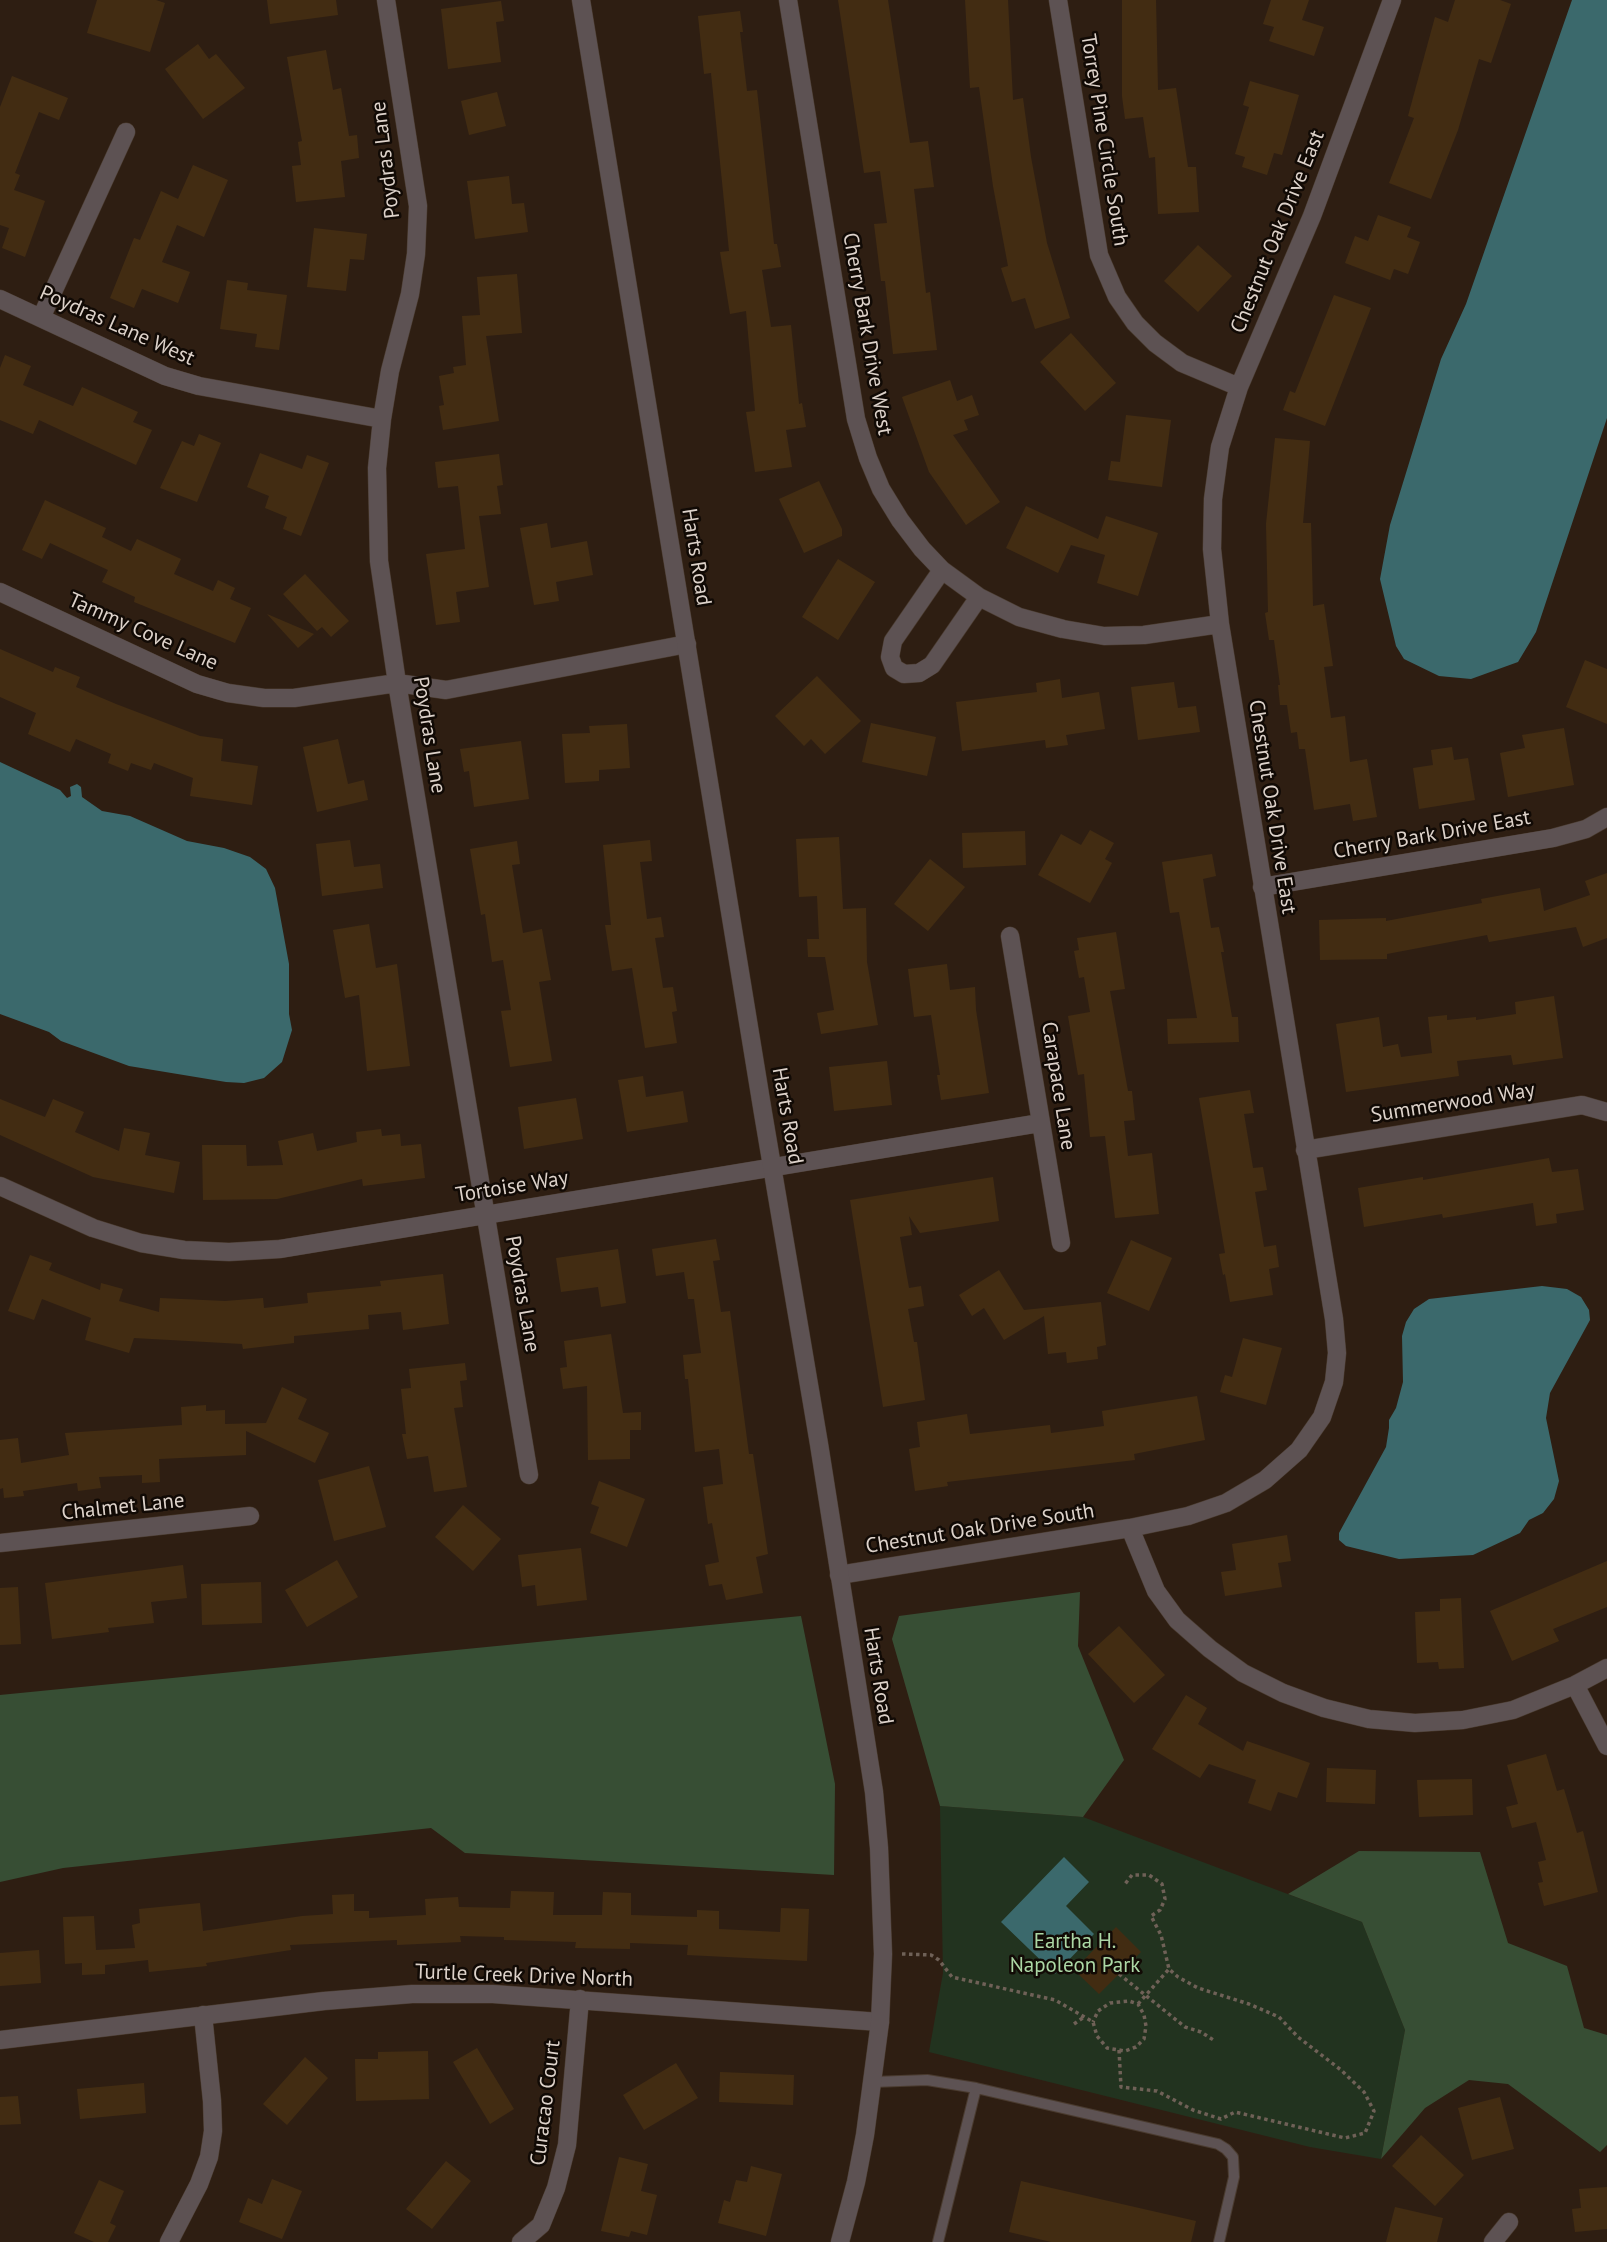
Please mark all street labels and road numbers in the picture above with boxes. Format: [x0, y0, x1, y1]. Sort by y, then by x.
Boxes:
street label: Torrey Pine Circle South [1075, 32, 1133, 248]
street label: Poydras Lane [366, 100, 406, 220]
street label: Chestnut Oak Drive East [1226, 127, 1330, 337]
street label: Cherry Bark Drive West [837, 231, 897, 437]
street label: Poydras Lane West [36, 281, 198, 371]
street label: Harts Road [676, 506, 716, 608]
street label: Tammy Cove Lane [64, 588, 222, 676]
street label: Poydras Lane [407, 675, 451, 795]
street label: Chestnut Oak Drive East [1243, 698, 1301, 916]
street label: Cherry Bark Drive East [1332, 805, 1532, 865]
street label: Carapace Lane [1035, 1020, 1081, 1152]
street label: Harts Road [766, 1065, 808, 1167]
street label: Summerwood Way [1369, 1078, 1537, 1128]
street label: Tortoise Way [454, 1166, 570, 1208]
street label: Poydras Lane [499, 1234, 545, 1354]
street label: Chalmet Lane [60, 1488, 186, 1526]
street label: Chestnut Oak Drive South [864, 1498, 1096, 1560]
street label: Harts Road [858, 1625, 898, 1727]
street label: Turtle Creek Drive North [415, 1960, 633, 1992]
street label: Curacao Court [526, 2039, 566, 2167]

